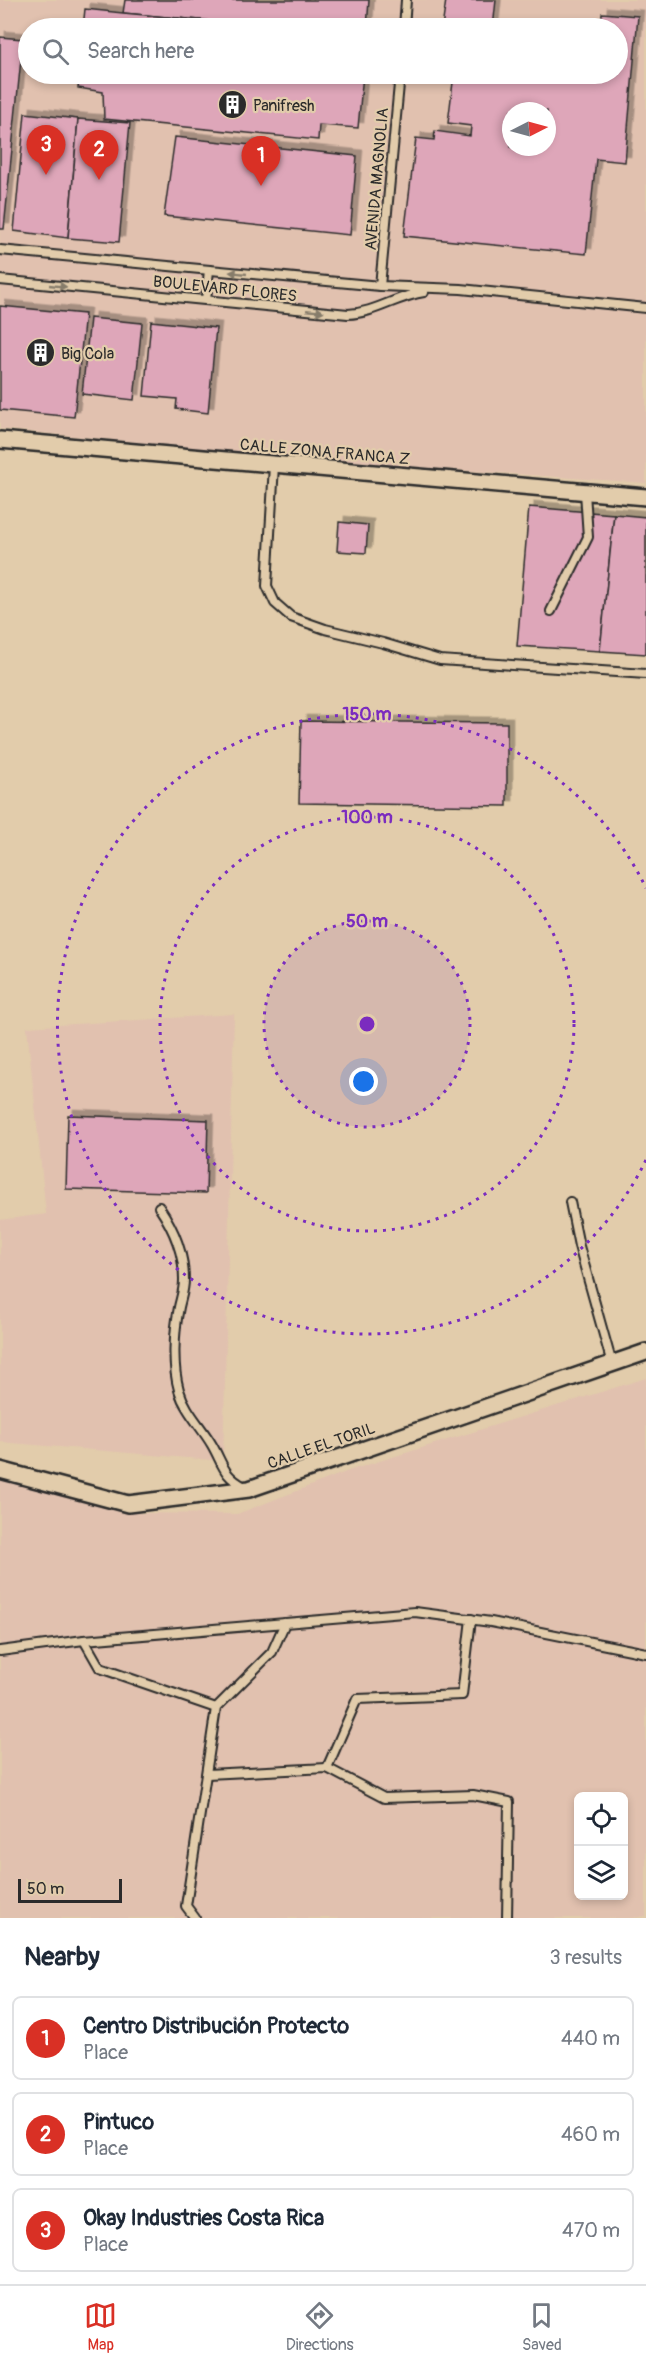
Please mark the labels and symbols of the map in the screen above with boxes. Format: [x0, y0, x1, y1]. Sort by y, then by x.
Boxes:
building icon: Panifresh [216, 89, 248, 121]
place label: Panifresh [253, 96, 315, 116]
north arrow [502, 102, 556, 156]
street label: AVENIDA MAGNOLIA [361, 107, 393, 251]
pin: 3 [26, 126, 66, 175]
pin: 2 [80, 130, 118, 180]
pin: 1 [242, 136, 280, 186]
one-way arrow [229, 268, 248, 278]
street label: BOULEVARD FLORES [152, 272, 298, 306]
one-way arrow [49, 281, 68, 291]
one-way arrow [306, 306, 325, 316]
building icon: Big Cola [24, 337, 56, 369]
place label: Big Cola [61, 344, 114, 364]
street label: CALLE ZONA FRANCA Z [239, 435, 411, 469]
text: 150 m [343, 703, 392, 726]
text: 100 m [341, 806, 393, 829]
text: 50 m [346, 910, 388, 933]
centre of rings [357, 1014, 377, 1034]
your location [349, 1067, 378, 1096]
street label: CALLE EL TORIL [265, 1418, 378, 1474]
scale bar [18, 1876, 122, 1904]

